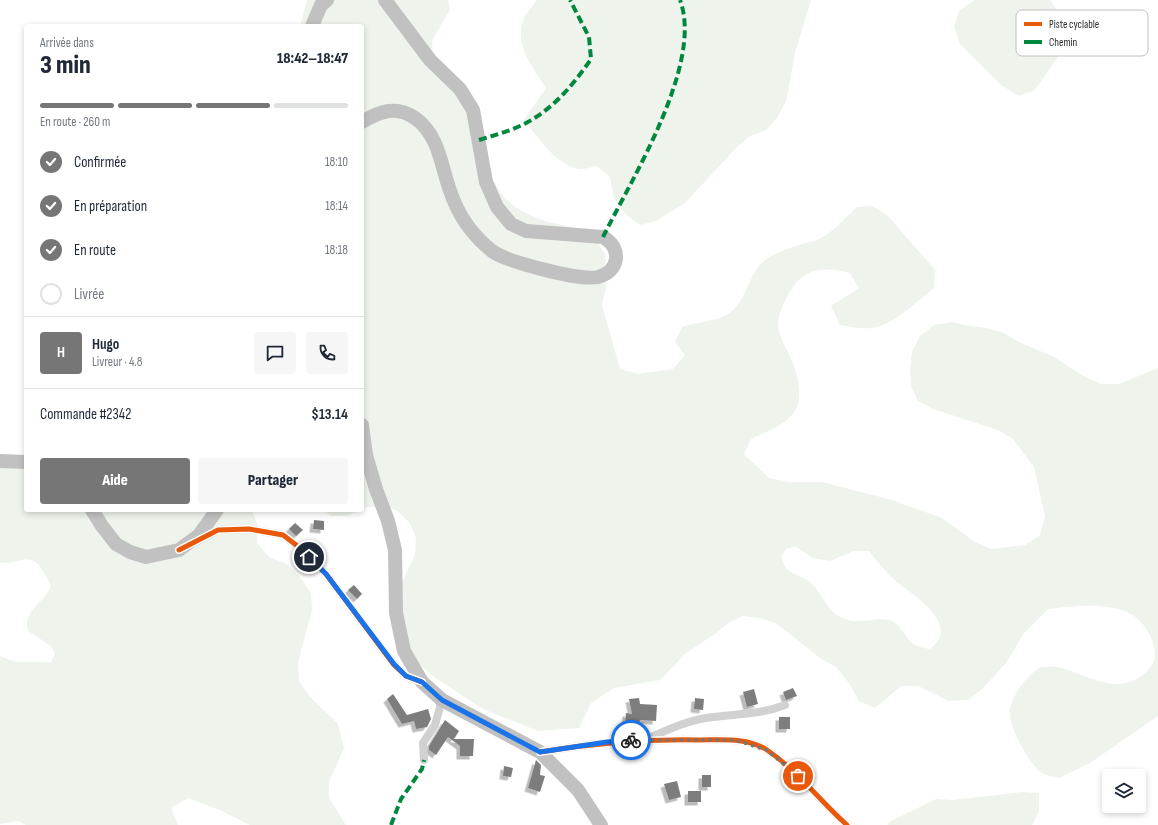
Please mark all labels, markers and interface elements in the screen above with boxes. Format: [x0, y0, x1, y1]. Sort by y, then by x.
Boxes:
legend [1016, 10, 1148, 56]
text: Piste cyclable [1049, 18, 1099, 31]
text: Arrivée dans [40, 35, 94, 51]
text: Chemin [1049, 36, 1078, 49]
text: 18:42–18:47 [277, 49, 348, 68]
text: 3 min [40, 50, 91, 81]
text: En route · 260 m [40, 114, 110, 130]
icon: check [40, 151, 62, 173]
text: Confirmée [74, 153, 126, 172]
text: 18:10 [325, 154, 348, 170]
icon: check [40, 195, 62, 217]
text: En préparation [74, 197, 147, 216]
text: 18:14 [325, 198, 348, 214]
icon: check [40, 239, 62, 261]
text: En route [74, 241, 116, 260]
text: 18:18 [325, 242, 348, 258]
text: Livrée [74, 285, 104, 304]
button: chat [254, 332, 296, 374]
button: phone [306, 332, 348, 374]
text: Hugo [92, 335, 119, 354]
text: H [57, 343, 65, 362]
text: Livreur · 4.8 [92, 354, 142, 370]
text: Commande #2342 [40, 405, 131, 424]
text: $13.14 [311, 405, 348, 424]
button: Aide [40, 458, 190, 504]
button: Partager [198, 458, 348, 504]
pin [292, 540, 326, 574]
icon: home [298, 546, 320, 568]
courier [611, 720, 651, 760]
icon: bike [620, 729, 642, 751]
pin [781, 759, 815, 793]
icon: bag [787, 765, 809, 787]
map controls [1102, 769, 1146, 813]
button: layers [1102, 769, 1146, 813]

